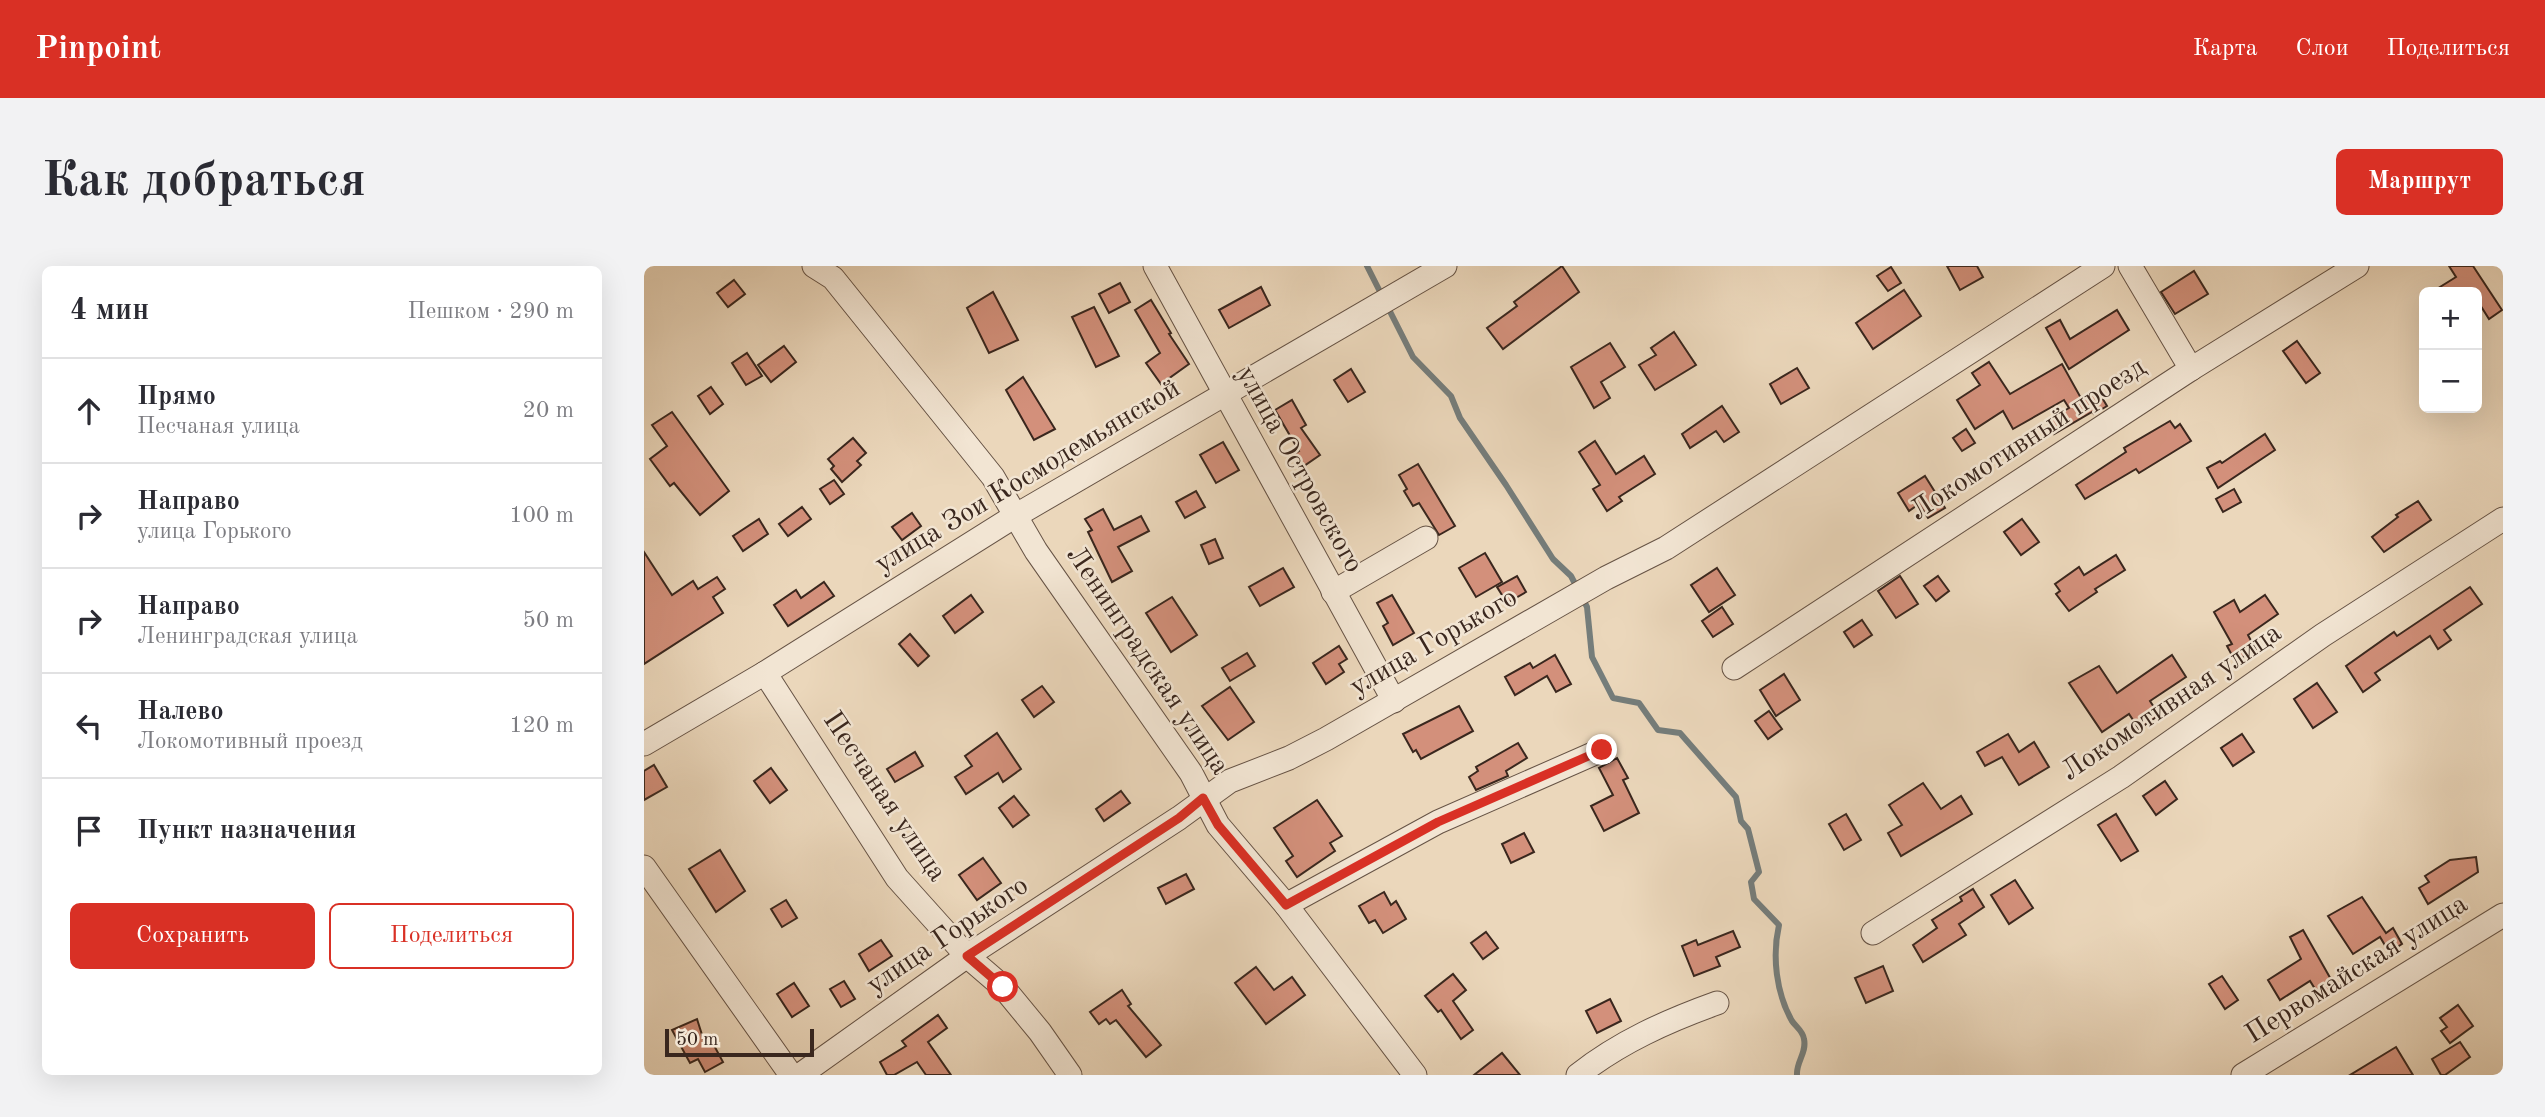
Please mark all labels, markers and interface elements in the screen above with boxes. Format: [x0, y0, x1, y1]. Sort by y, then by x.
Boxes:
text: Pinpoint [35, 33, 161, 66]
text: Карта [2193, 37, 2258, 61]
text: Слои [2296, 37, 2349, 61]
text: Поделиться [2387, 37, 2510, 61]
button: Маршрут [2336, 149, 2503, 215]
text: Как добраться [42, 158, 366, 207]
map controls [2419, 287, 2482, 413]
button: + [2419, 287, 2482, 350]
text: 4 мин [70, 296, 149, 326]
text: Пешком · 290 m [408, 300, 574, 323]
button: − [2419, 350, 2482, 413]
street label: Локомотивный проезд [1905, 353, 2151, 527]
street label: улица Островского [1231, 362, 1367, 578]
street label: улица Зои Космодемьянской [871, 375, 1185, 579]
text: Прямо [137, 384, 216, 410]
icon: ahead [70, 392, 108, 430]
text: 20 m [523, 399, 574, 422]
text: Песчаная улица [137, 415, 300, 438]
text: Направо [137, 489, 240, 515]
icon: right [70, 497, 108, 535]
text: 100 m [509, 504, 574, 527]
text: улица Горького [137, 520, 292, 543]
street label: Ленинградская улица [1060, 542, 1234, 780]
street label: улица Горького [1345, 584, 1523, 702]
text: Направо [137, 594, 240, 620]
icon: right [70, 602, 108, 640]
text: 50 m [523, 609, 574, 632]
street label: Локомотивная улица [2057, 619, 2287, 787]
text: Ленинградская улица [137, 625, 358, 648]
text: Налево [137, 699, 224, 725]
icon: left [70, 707, 108, 745]
street label: Песчаная улица [817, 707, 951, 887]
text: 120 m [509, 714, 574, 737]
text: Локомотивный проезд [137, 730, 363, 753]
route end [1586, 734, 1617, 765]
icon: arrive [70, 812, 108, 850]
text: Пункт назначения [137, 818, 356, 844]
street label: улица Горького [862, 872, 1034, 1000]
street label: Первомайская улица [2241, 890, 2473, 1050]
button: Сохранить [70, 903, 315, 969]
button: Поделиться [329, 903, 574, 969]
route start [987, 971, 1018, 1002]
scale bar [665, 1026, 814, 1058]
text: 50 m [676, 1031, 718, 1050]

